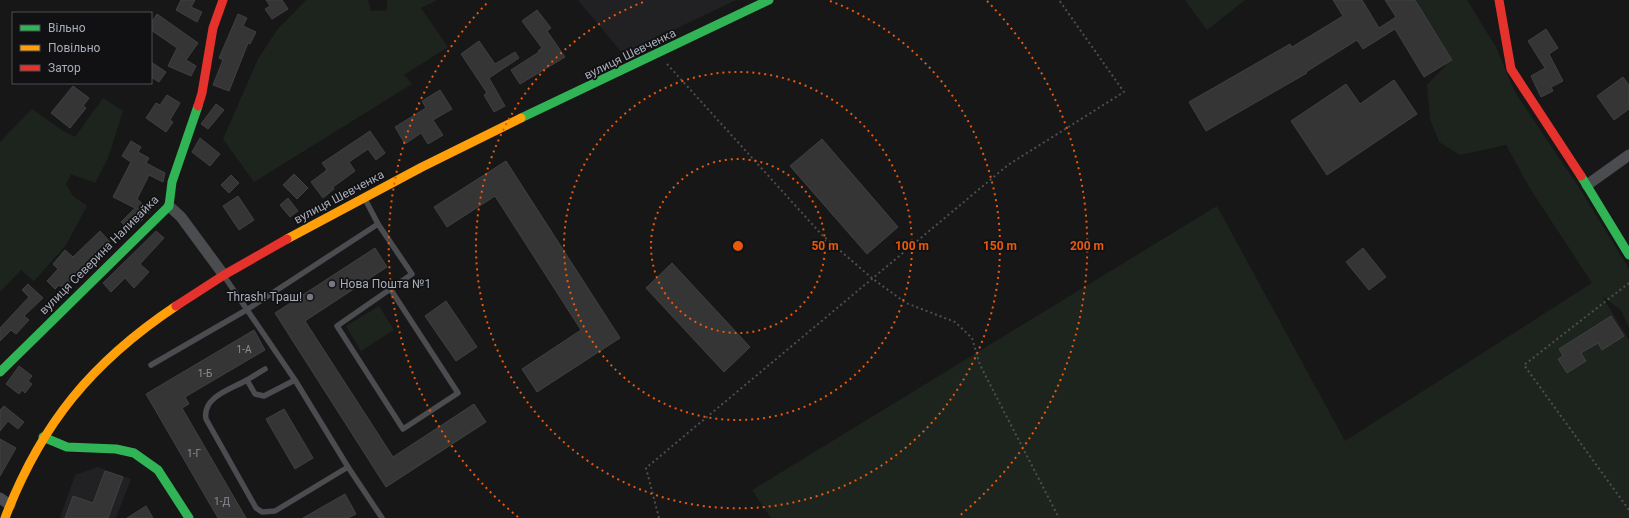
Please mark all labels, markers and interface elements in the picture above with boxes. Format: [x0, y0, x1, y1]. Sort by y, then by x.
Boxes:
legend [12, 12, 152, 84]
text: Вільно [48, 21, 86, 35]
street label: вулиця Шевченка [582, 26, 678, 82]
text: Повільно [48, 41, 101, 55]
text: Затор [48, 61, 81, 75]
street label: вулиця Шевченка [291, 167, 387, 227]
street label: вулиця Северина Наливайка [37, 193, 161, 317]
centre of rings [731, 239, 745, 253]
text: 50 m [811, 239, 839, 253]
text: 100 m [895, 239, 929, 253]
text: 150 m [983, 239, 1017, 253]
text: 200 m [1070, 239, 1104, 253]
place label: Нова Пошта №1 [340, 277, 431, 291]
marker: Нова Пошта №1 [327, 279, 337, 289]
place label: Thrash! Траш! [226, 290, 302, 304]
marker: Thrash! Траш! [305, 292, 315, 302]
house number: 1-А [237, 344, 252, 355]
house number: 1-Б [198, 368, 212, 379]
house number: 1-Г [187, 448, 201, 459]
house number: 1-Д [214, 496, 230, 507]

